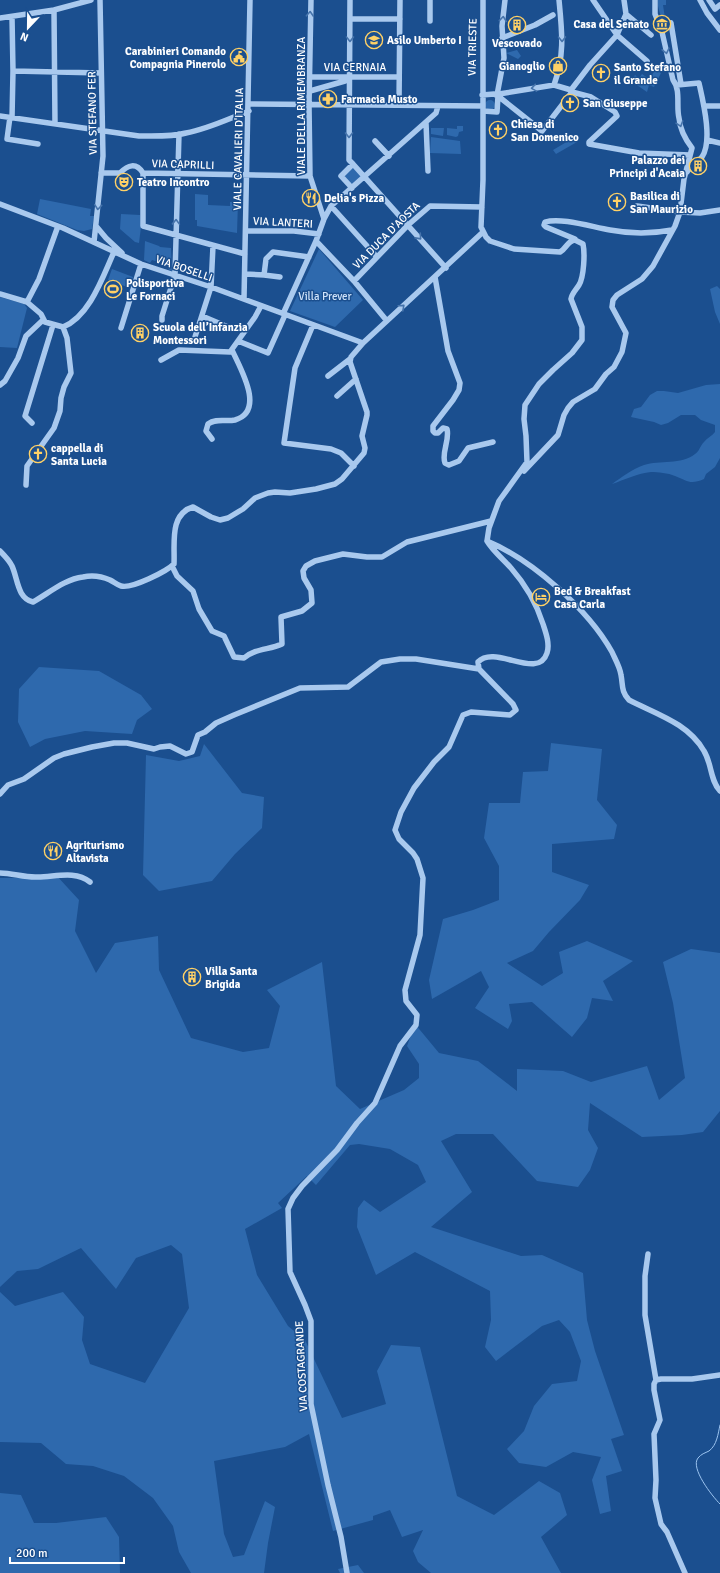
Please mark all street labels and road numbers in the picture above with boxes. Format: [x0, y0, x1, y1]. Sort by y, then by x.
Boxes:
street label: VIA TRIESTE [465, 18, 480, 76]
street label: VIALE DELLA RIMEMBRANZA [295, 36, 308, 175]
street label: VIA CERNAIA [324, 61, 386, 74]
street label: VIA STEFANO FER [85, 71, 100, 155]
street label: VIALE CAVALIERI D'ITALIA [231, 87, 246, 211]
street label: VIA CAPRILLI [151, 157, 215, 172]
street label: VIA DUCA D'AOSTA [350, 199, 423, 272]
street label: VIA LANTERI [253, 214, 313, 231]
street label: VIA BOSELLI [154, 253, 214, 284]
street label: VIA COSTAGRANDE [293, 1320, 310, 1412]

